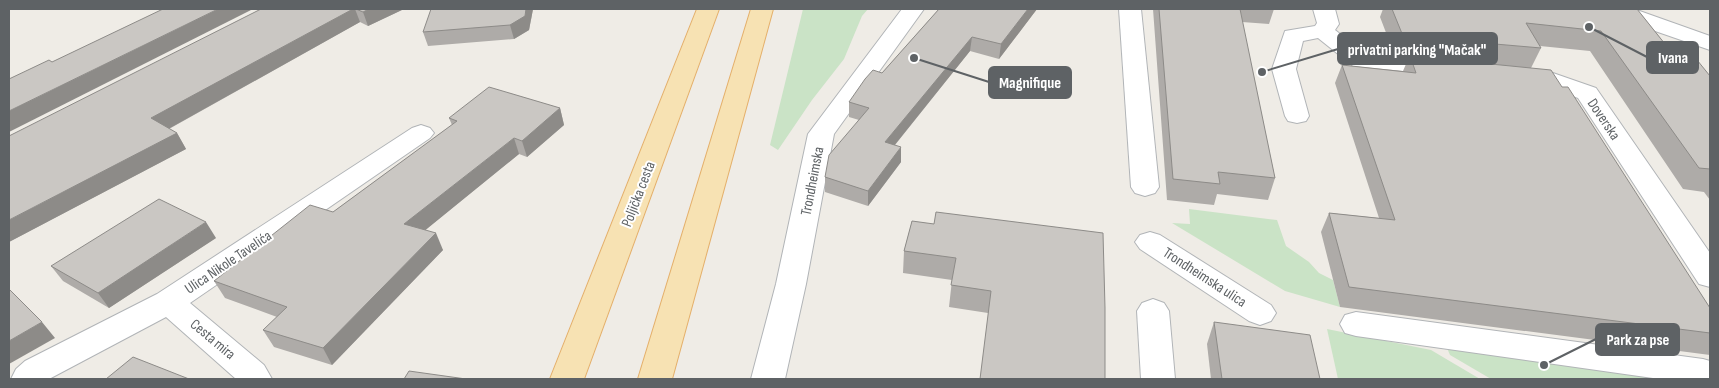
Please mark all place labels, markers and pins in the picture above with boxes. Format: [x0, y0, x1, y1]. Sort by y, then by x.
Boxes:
callout: privatni parking "Mačak" [1338, 33, 1497, 64]
callout: Ivana [1647, 42, 1698, 73]
callout: Magnifique [989, 67, 1071, 98]
callout: Park za pse [1596, 324, 1679, 355]

